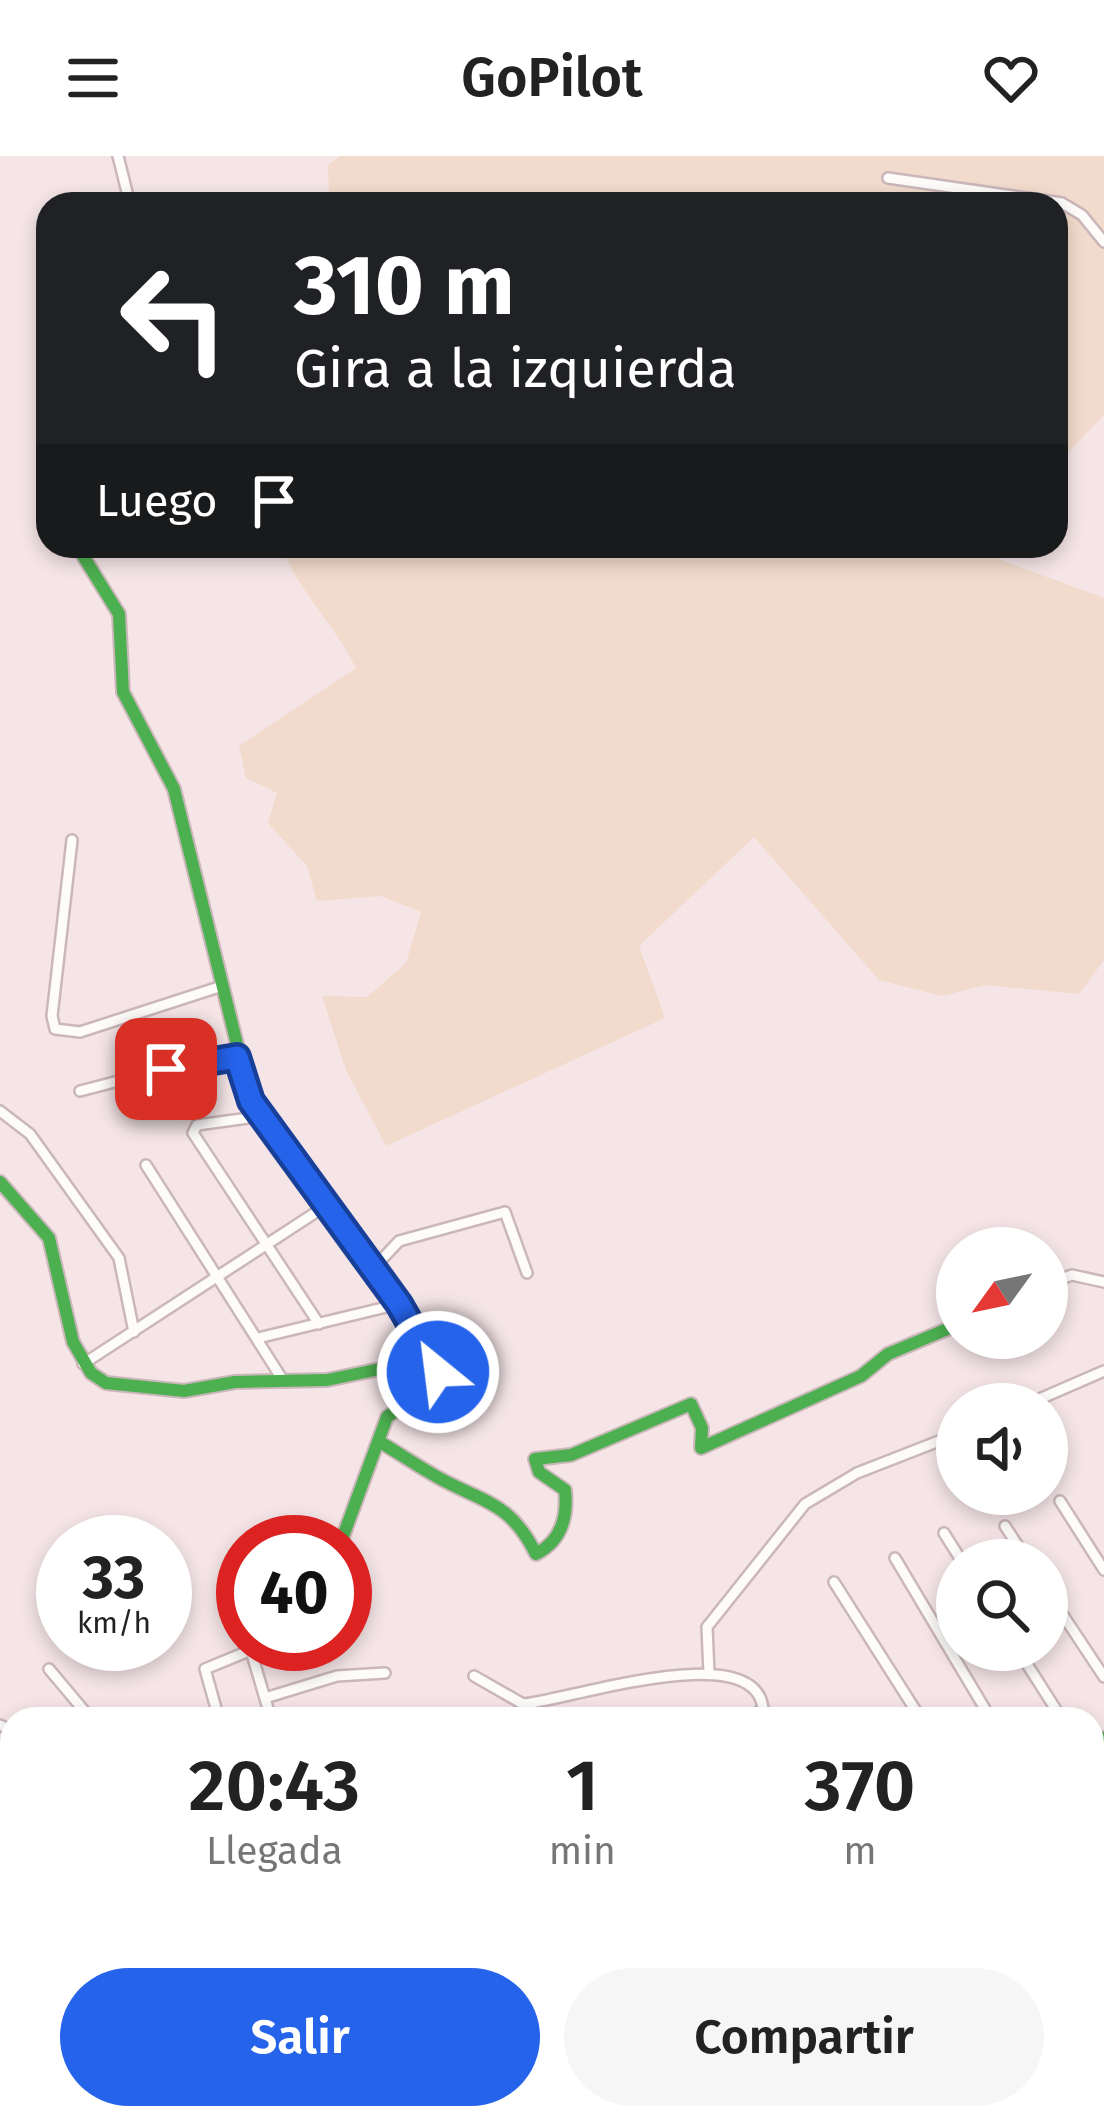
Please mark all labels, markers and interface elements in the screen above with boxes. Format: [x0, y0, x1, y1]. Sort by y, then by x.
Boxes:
icon: menu [60, 45, 126, 111]
icon: heart [978, 45, 1044, 111]
text: GoPilot [461, 46, 643, 110]
text: 310 m [294, 235, 515, 336]
icon: left [96, 240, 252, 396]
text: Gira a la izquierda [294, 337, 737, 401]
icon: arrive [241, 468, 307, 534]
text: Luego [96, 474, 217, 528]
pin [115, 1018, 217, 1120]
icon: arrive [133, 1036, 199, 1102]
north arrow [936, 1227, 1068, 1359]
map controls [936, 1227, 1068, 1671]
position arrow [375, 1309, 501, 1435]
button: sound [936, 1383, 1068, 1515]
speed limit sign: 40 [216, 1515, 372, 1671]
button: search [936, 1539, 1068, 1671]
text: 33 [83, 1542, 145, 1614]
text: km/h [77, 1605, 151, 1641]
text: 20:43 [189, 1743, 360, 1829]
text: 1 [566, 1743, 599, 1829]
text: 370 [805, 1743, 915, 1829]
text: Llegada [206, 1828, 343, 1874]
text: min [549, 1828, 616, 1874]
text: m [843, 1828, 877, 1874]
button: Salir [60, 1968, 540, 2106]
button: Compartir [564, 1968, 1044, 2106]

